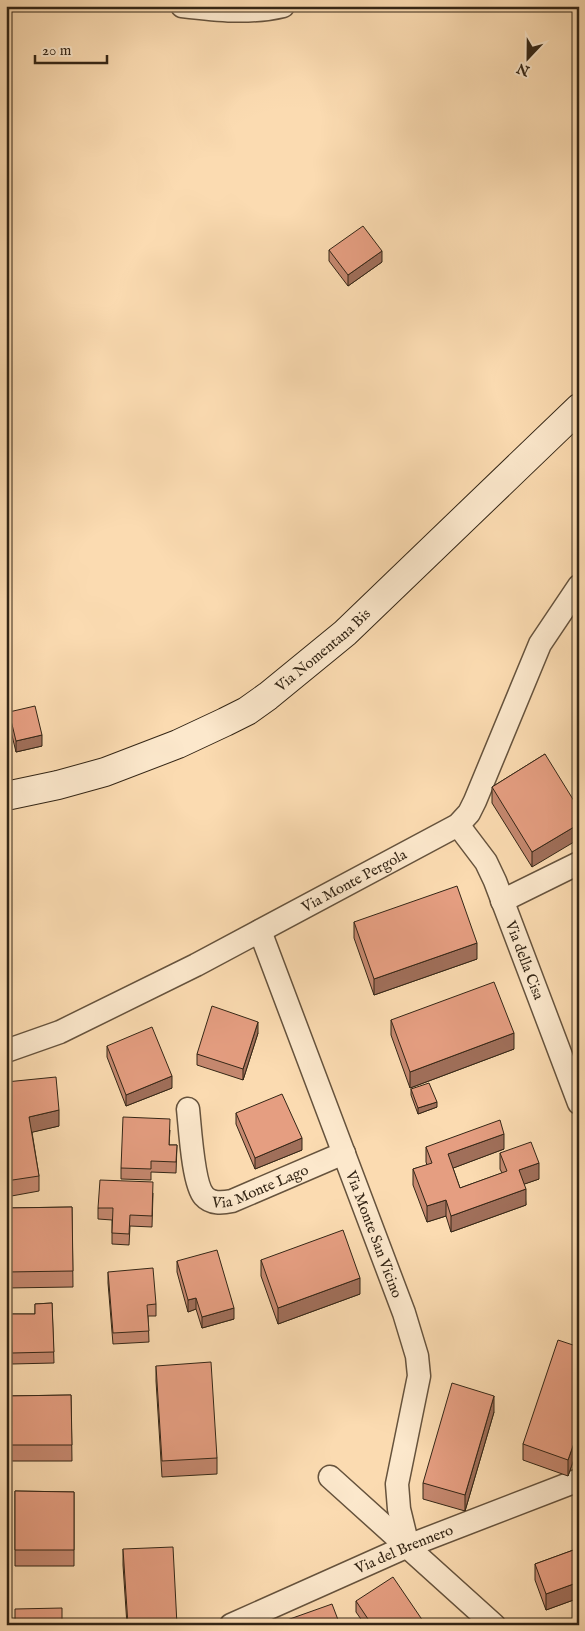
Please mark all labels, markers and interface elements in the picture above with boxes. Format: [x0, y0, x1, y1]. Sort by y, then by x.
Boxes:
scale bar [35, 32, 108, 64]
north arrow [502, 32, 552, 82]
text: 20 m [42, 41, 72, 60]
text: N [515, 59, 533, 80]
street label: Via Nomentana Bis [270, 604, 374, 696]
street label: Via Monte Pergola [297, 844, 410, 917]
street label: Via della Cisa [501, 917, 549, 1003]
street label: Via Monte Lago [210, 1160, 311, 1212]
street label: Via Monte San Vicino [341, 1167, 407, 1301]
street label: Via del Brennero [351, 1520, 456, 1578]

